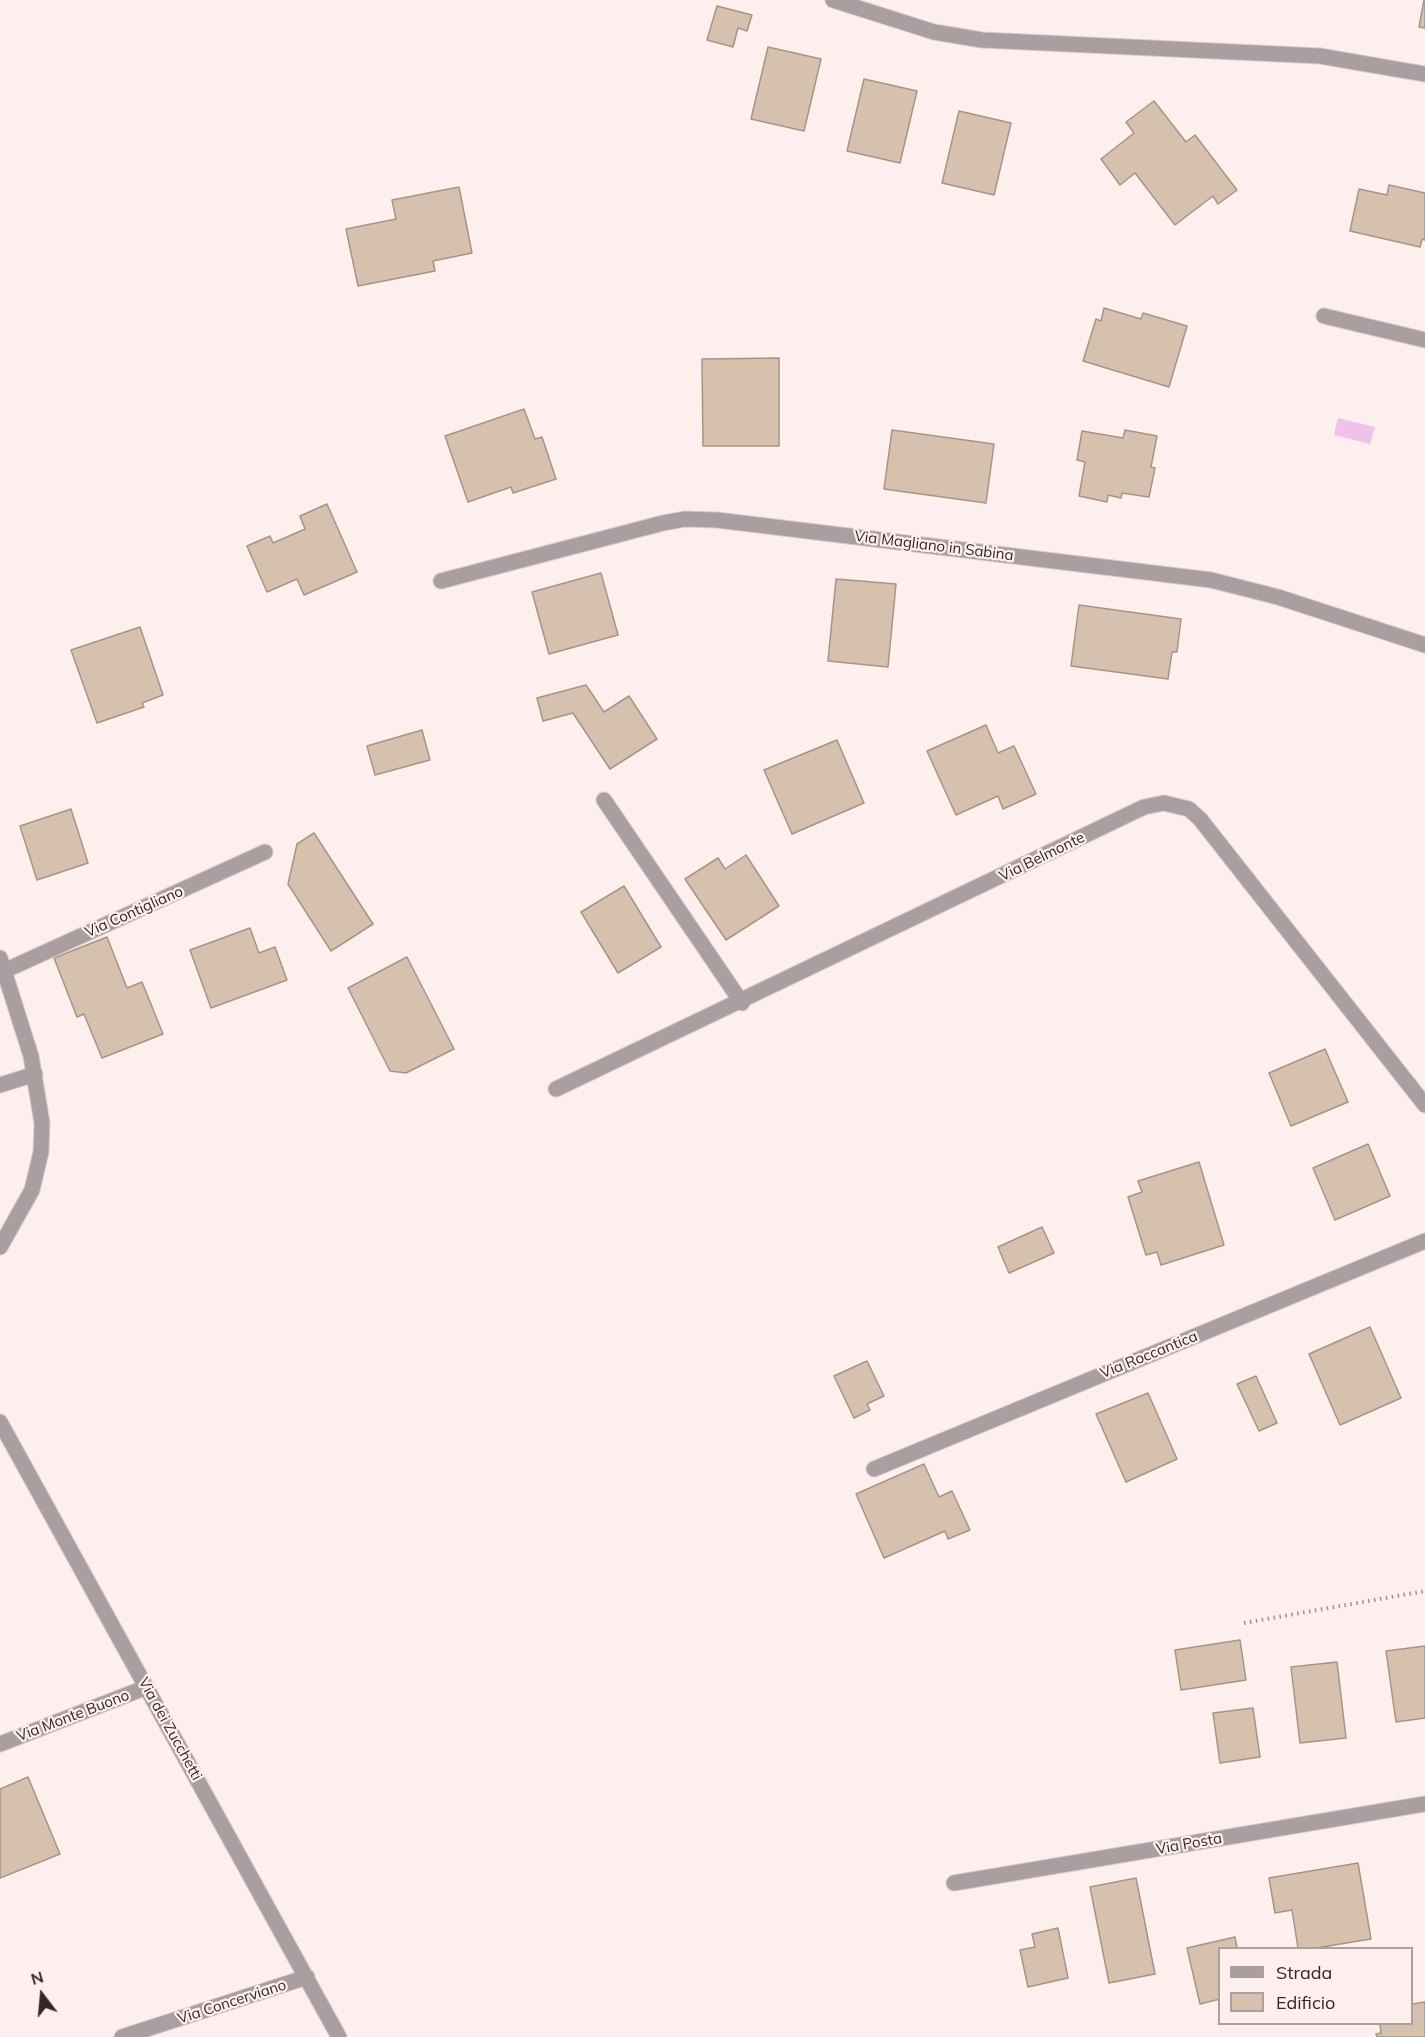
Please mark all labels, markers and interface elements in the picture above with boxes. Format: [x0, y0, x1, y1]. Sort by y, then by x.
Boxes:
street label: Via Magliano in Sabina [853, 527, 1015, 565]
street label: Via Belmonte [996, 829, 1088, 885]
street label: Via Contigliano [82, 882, 186, 942]
street label: Via Roccantica [1098, 1327, 1200, 1383]
street label: Via dei Zucchetti [134, 1675, 206, 1783]
street label: Via Monte Buono [14, 1686, 132, 1746]
street label: Via Posta [1155, 1829, 1223, 1859]
legend [1218, 1947, 1413, 2025]
text: Strada [1276, 1961, 1332, 1984]
north arrow [12, 1965, 72, 2025]
text: N [28, 1966, 46, 1989]
street label: Via Concerviano [175, 1976, 289, 2028]
text: Edificio [1276, 1991, 1335, 2014]

